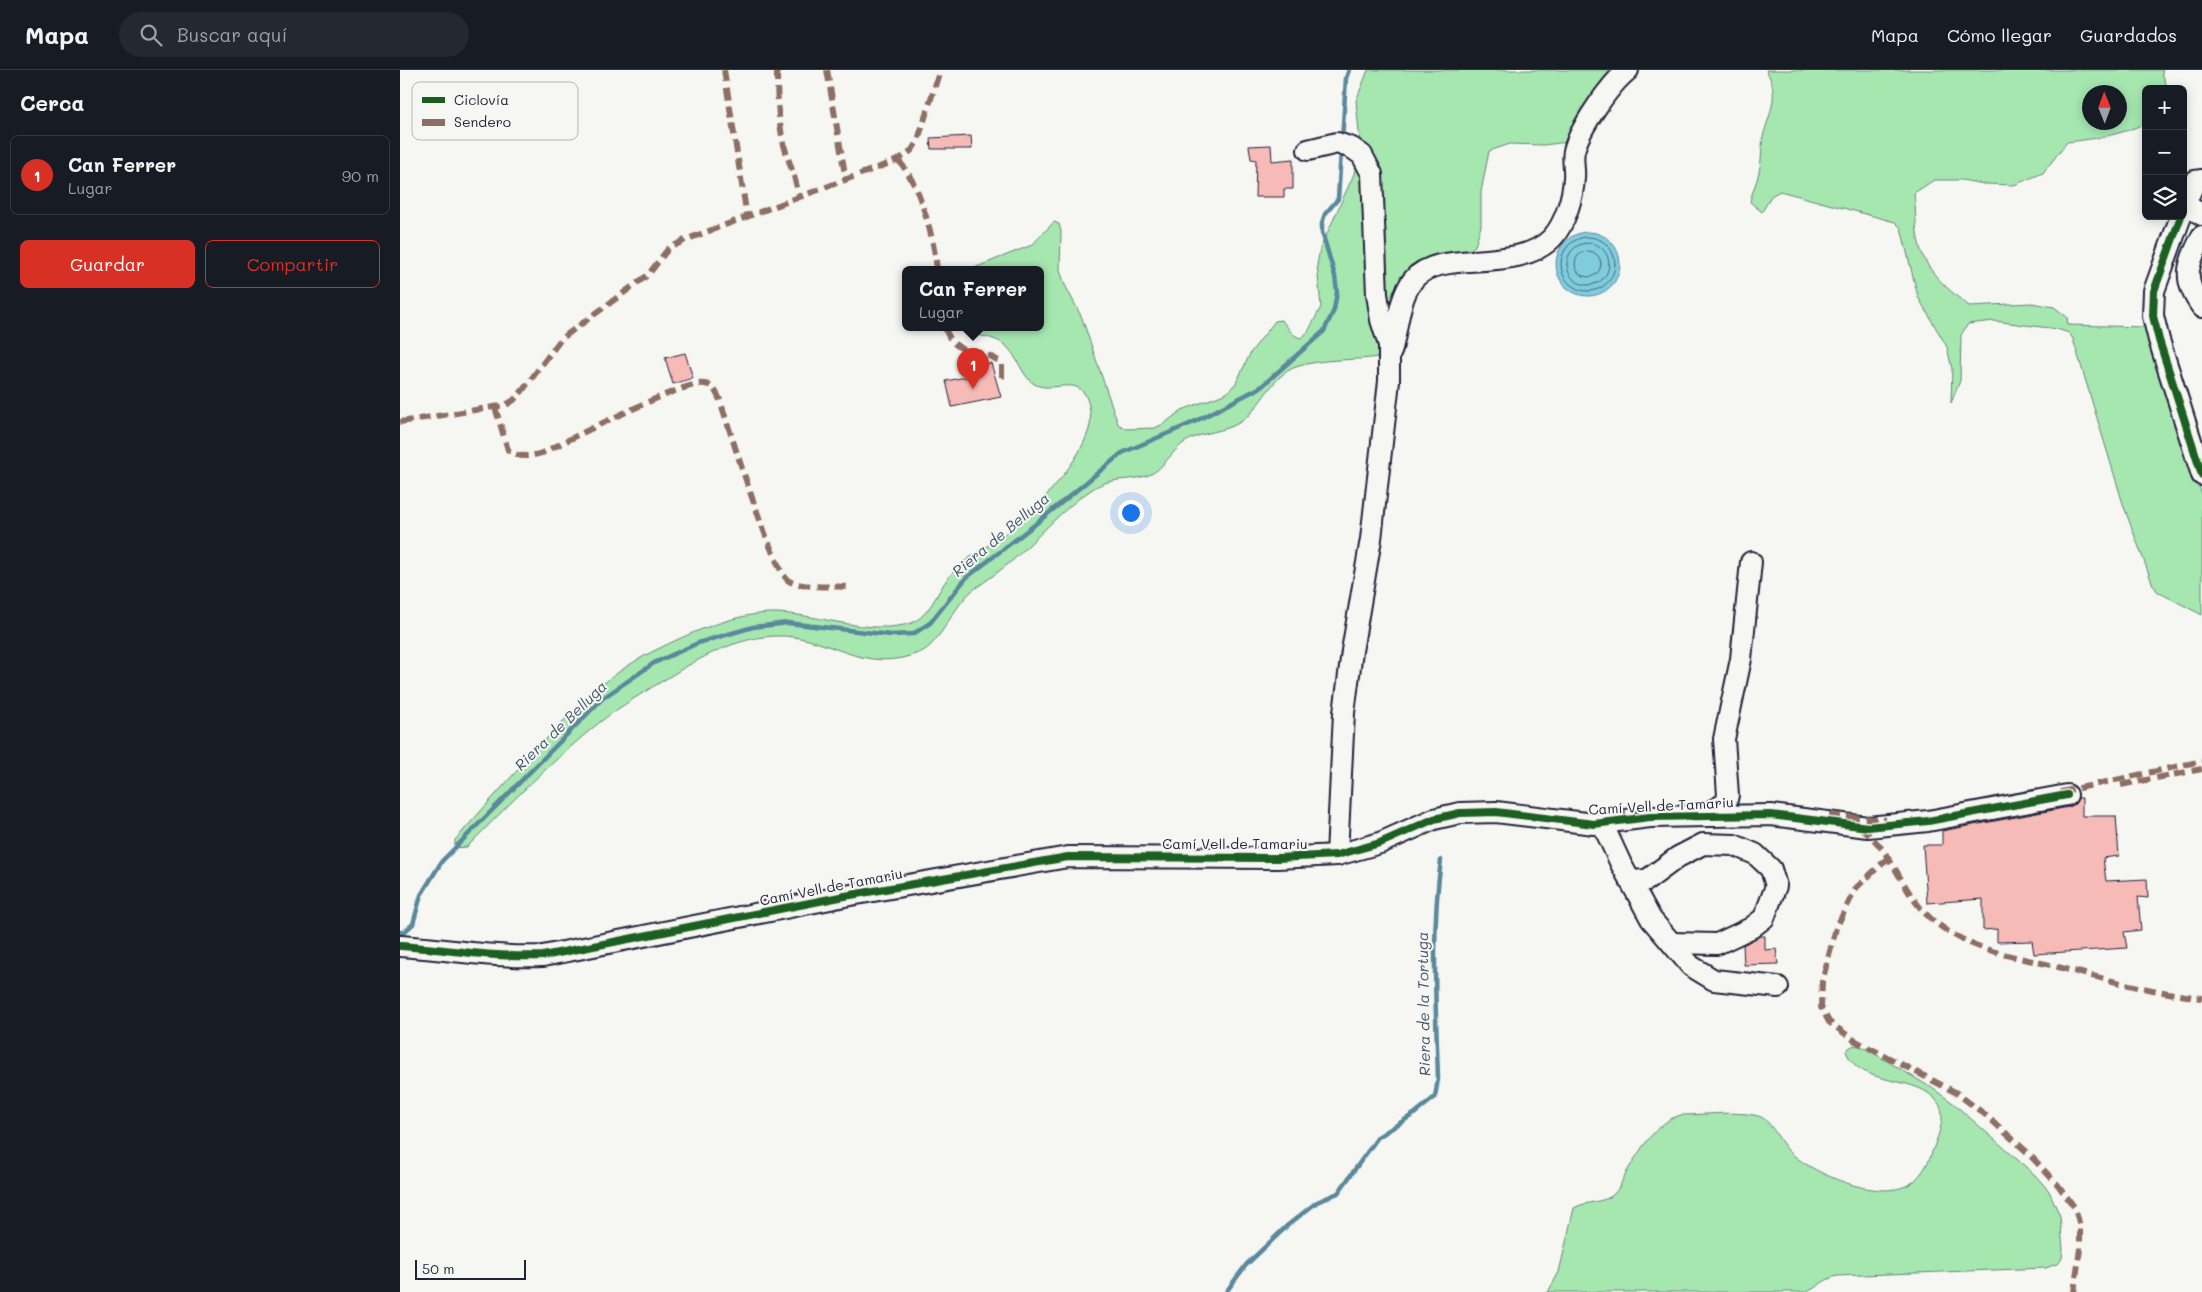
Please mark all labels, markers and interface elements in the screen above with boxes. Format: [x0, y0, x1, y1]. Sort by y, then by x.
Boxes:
search box [119, 12, 469, 57]
text: Mapa [25, 19, 89, 50]
icon: search [137, 21, 165, 49]
text: Buscar aquí [177, 22, 287, 47]
text: Mapa [1871, 23, 1919, 47]
text: Cómo llegar [1947, 23, 2052, 47]
text: Guardados [2080, 23, 2177, 47]
legend [412, 82, 578, 140]
north arrow [2082, 85, 2127, 130]
map controls [2142, 85, 2187, 220]
button: + [2142, 85, 2187, 130]
text: Cerca [20, 89, 85, 116]
text: Ciclovía [454, 90, 509, 109]
text: Sendero [454, 112, 511, 131]
button: − [2142, 130, 2187, 175]
text: Can Ferrer [68, 152, 176, 177]
text: 1 [33, 165, 41, 186]
text: 90 m [342, 165, 379, 186]
button: layers [2142, 175, 2187, 220]
text: Lugar [68, 177, 112, 198]
button: Guardar [20, 240, 195, 288]
button: Compartir [205, 240, 380, 288]
popup [902, 266, 1044, 331]
text: Can Ferrer [919, 276, 1027, 301]
text: Lugar [919, 301, 963, 322]
pin: 1 [957, 348, 989, 389]
water label: Riera de Belluga [948, 488, 1053, 581]
your location [1118, 500, 1144, 526]
water label: Riera de Belluga [510, 676, 611, 775]
street label: Camí Vell de Tamariu [1588, 792, 1734, 819]
street label: Camí Vell de Tamariu [1162, 834, 1308, 853]
street label: Camí Vell de Tamariu [758, 863, 904, 910]
water label: Riera de la Tortuga [1412, 932, 1434, 1076]
scale bar [415, 1257, 526, 1280]
text: 50 m [422, 1259, 454, 1278]

